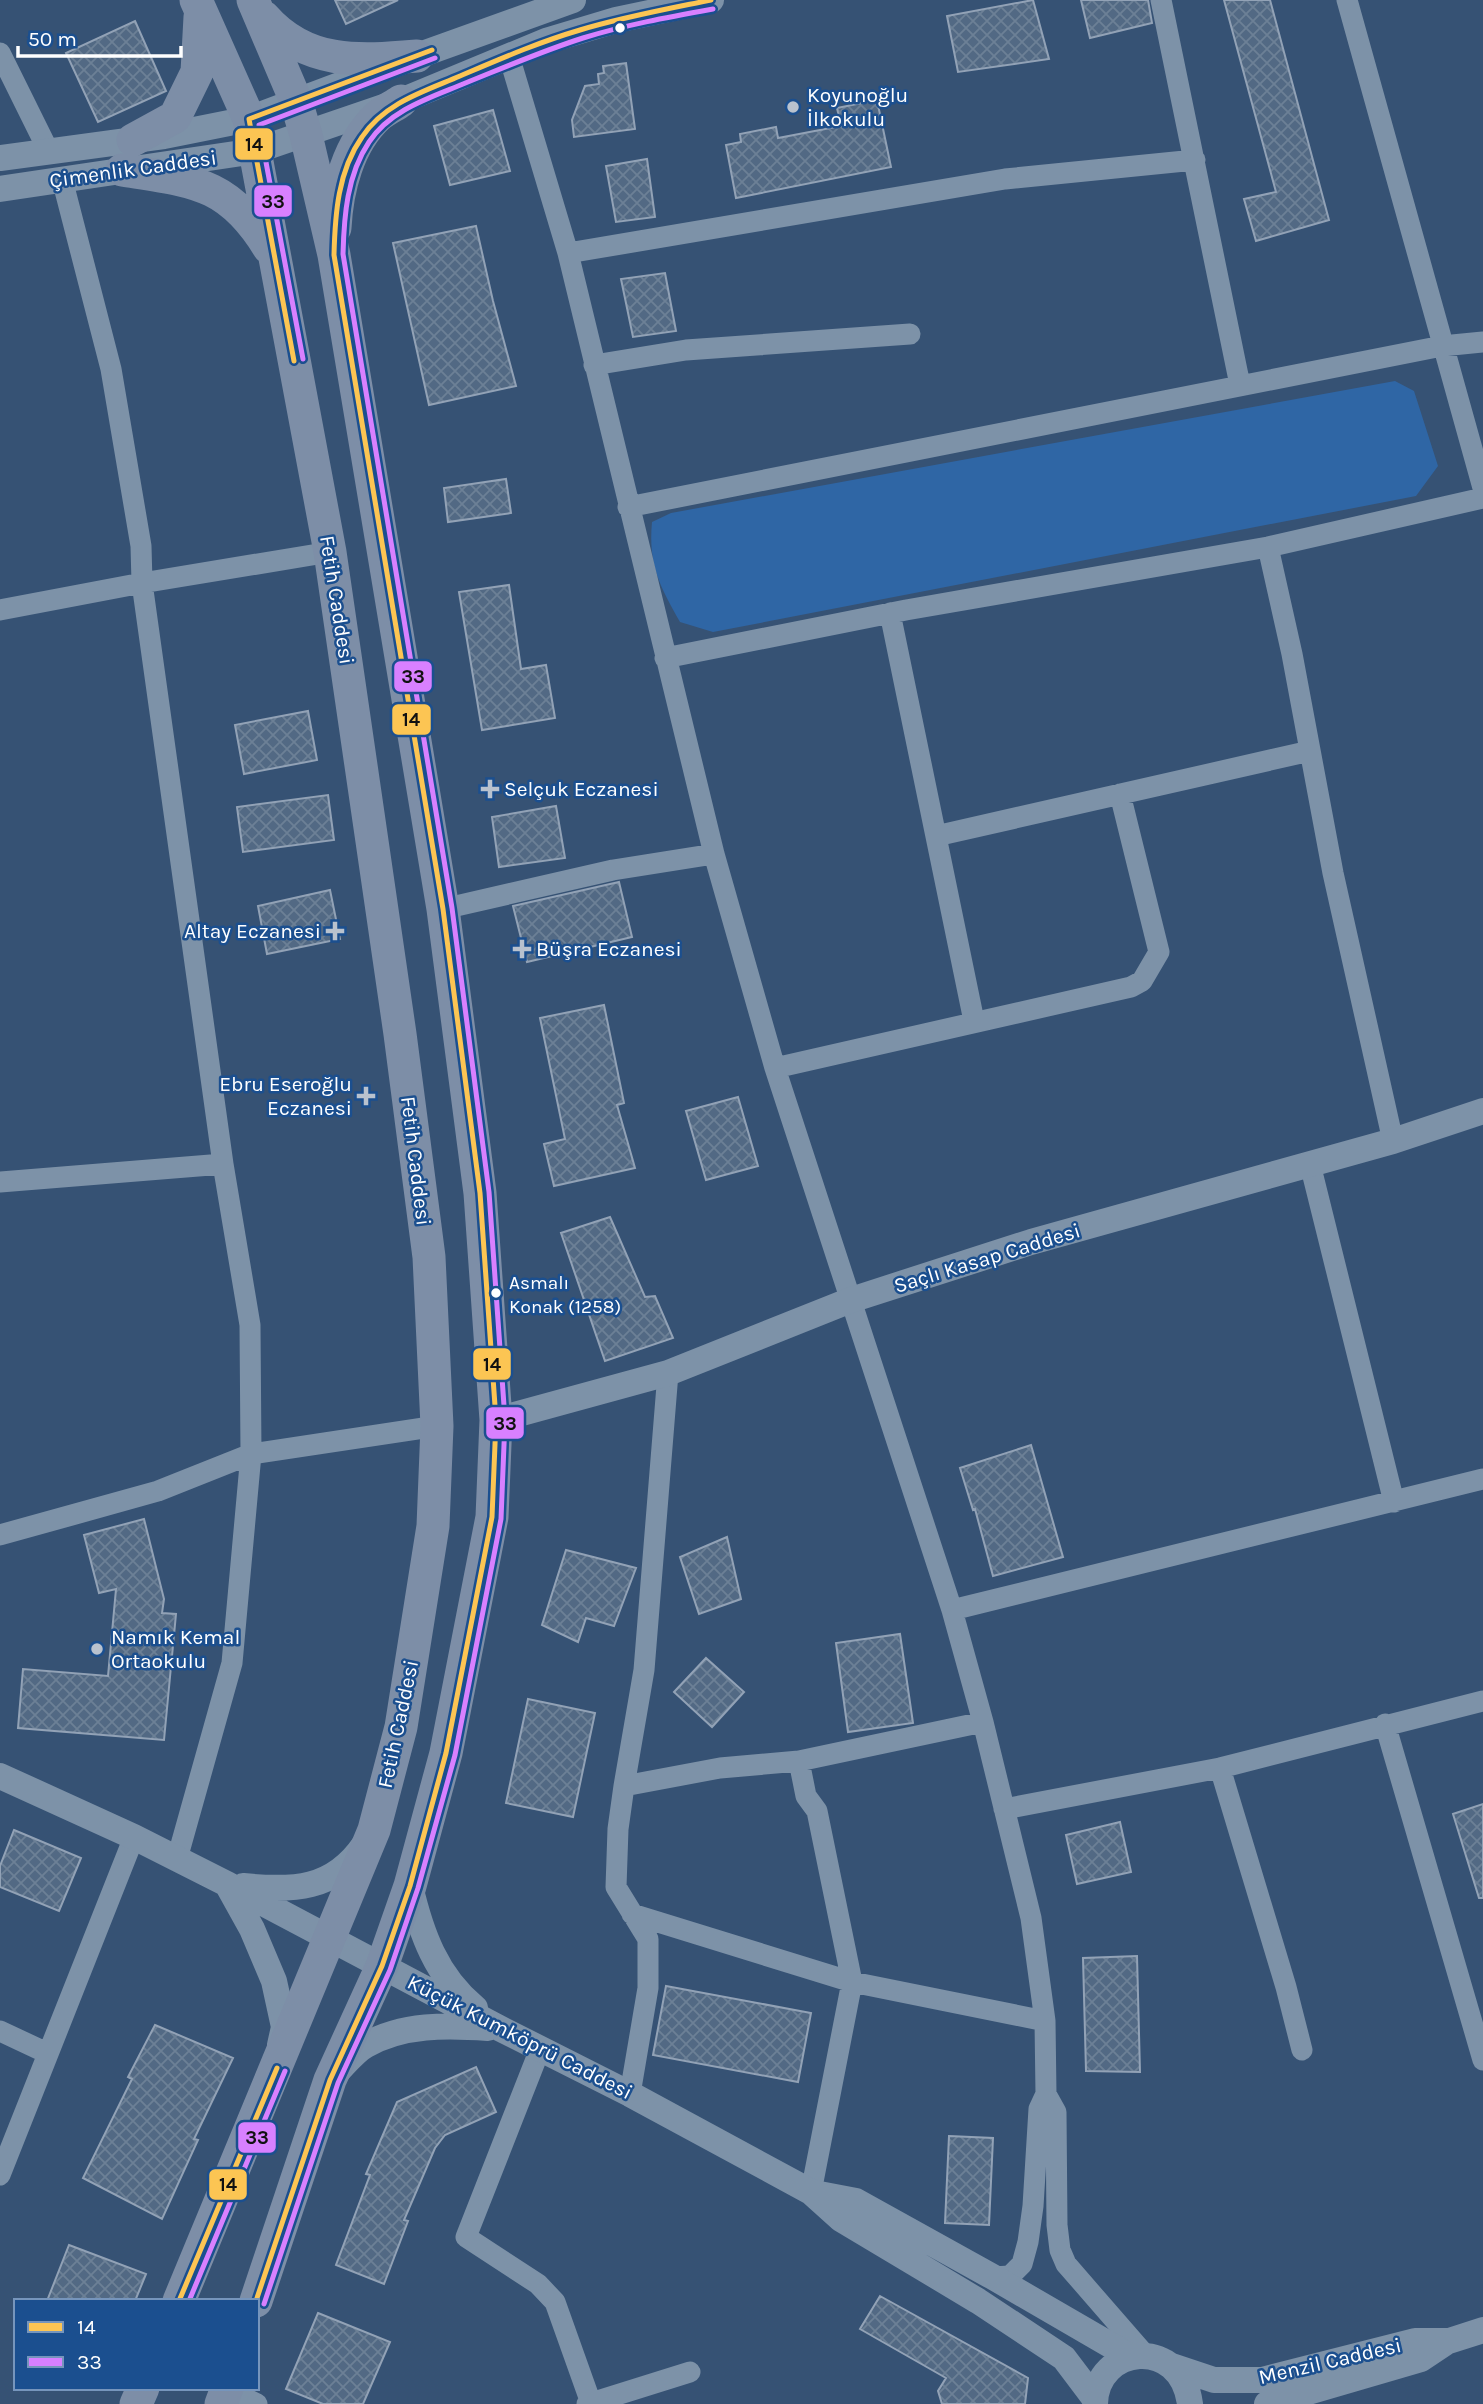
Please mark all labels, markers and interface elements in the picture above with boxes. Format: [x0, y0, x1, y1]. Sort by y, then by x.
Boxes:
scale bar [18, 14, 180, 58]
unlabelled marker [613, 21, 627, 35]
text: 50 m [28, 27, 77, 51]
place label: Koyunoğlu İlkokulu [807, 83, 908, 131]
marker: Koyunoğlu İlkokulu [785, 99, 801, 115]
line badge: 14 [234, 127, 274, 161]
text: 14 [245, 134, 264, 156]
street label: Çimenlik Caddesi [48, 145, 218, 193]
line badge: 33 [253, 184, 293, 218]
text: 33 [261, 191, 285, 213]
street label: Fetih Caddesi [315, 534, 359, 666]
line badge: 33 [393, 660, 433, 693]
text: 33 [401, 666, 425, 688]
line badge: 14 [391, 703, 432, 736]
text: 14 [402, 709, 421, 731]
place label: Selçuk Eczanesi [504, 777, 659, 801]
marker: Selçuk Eczanesi [482, 781, 498, 797]
place label: Altay Eczanesi [184, 919, 321, 943]
marker: Altay Eczanesi [327, 923, 343, 939]
place label: Büşra Eczanesi [536, 937, 682, 961]
marker: Büşra Eczanesi [514, 941, 530, 957]
place label: Ebru Eseroğlu Eczanesi [219, 1072, 352, 1120]
marker: Ebru Eseroğlu Eczanesi [358, 1088, 374, 1104]
street label: Fetih Caddesi [396, 1095, 436, 1227]
street label: Saçlı Kasap Caddesi [891, 1218, 1083, 1298]
place label: Asmalı Konak (1258) [509, 1272, 621, 1318]
marker: Asmalı Konak (1258) [489, 1286, 503, 1300]
line badge: 14 [472, 1347, 512, 1381]
text: 14 [483, 1354, 502, 1376]
line badge: 33 [485, 1406, 525, 1440]
text: 33 [493, 1413, 517, 1435]
place label: Namık Kemal Ortaokulu [111, 1625, 240, 1673]
marker: Namık Kemal Ortaokulu [89, 1641, 105, 1657]
street label: Fetih Caddesi [373, 1658, 423, 1790]
street label: Küçük Kumköprü Caddesi [404, 1970, 636, 2104]
line badge: 33 [237, 2121, 277, 2154]
text: 33 [245, 2127, 269, 2149]
line badge: 14 [208, 2168, 248, 2201]
text: 14 [219, 2174, 238, 2196]
legend [14, 2299, 259, 2390]
text: 14 [77, 2315, 96, 2339]
street label: Menzil Caddesi [1256, 2333, 1404, 2389]
text: 33 [77, 2350, 102, 2374]

